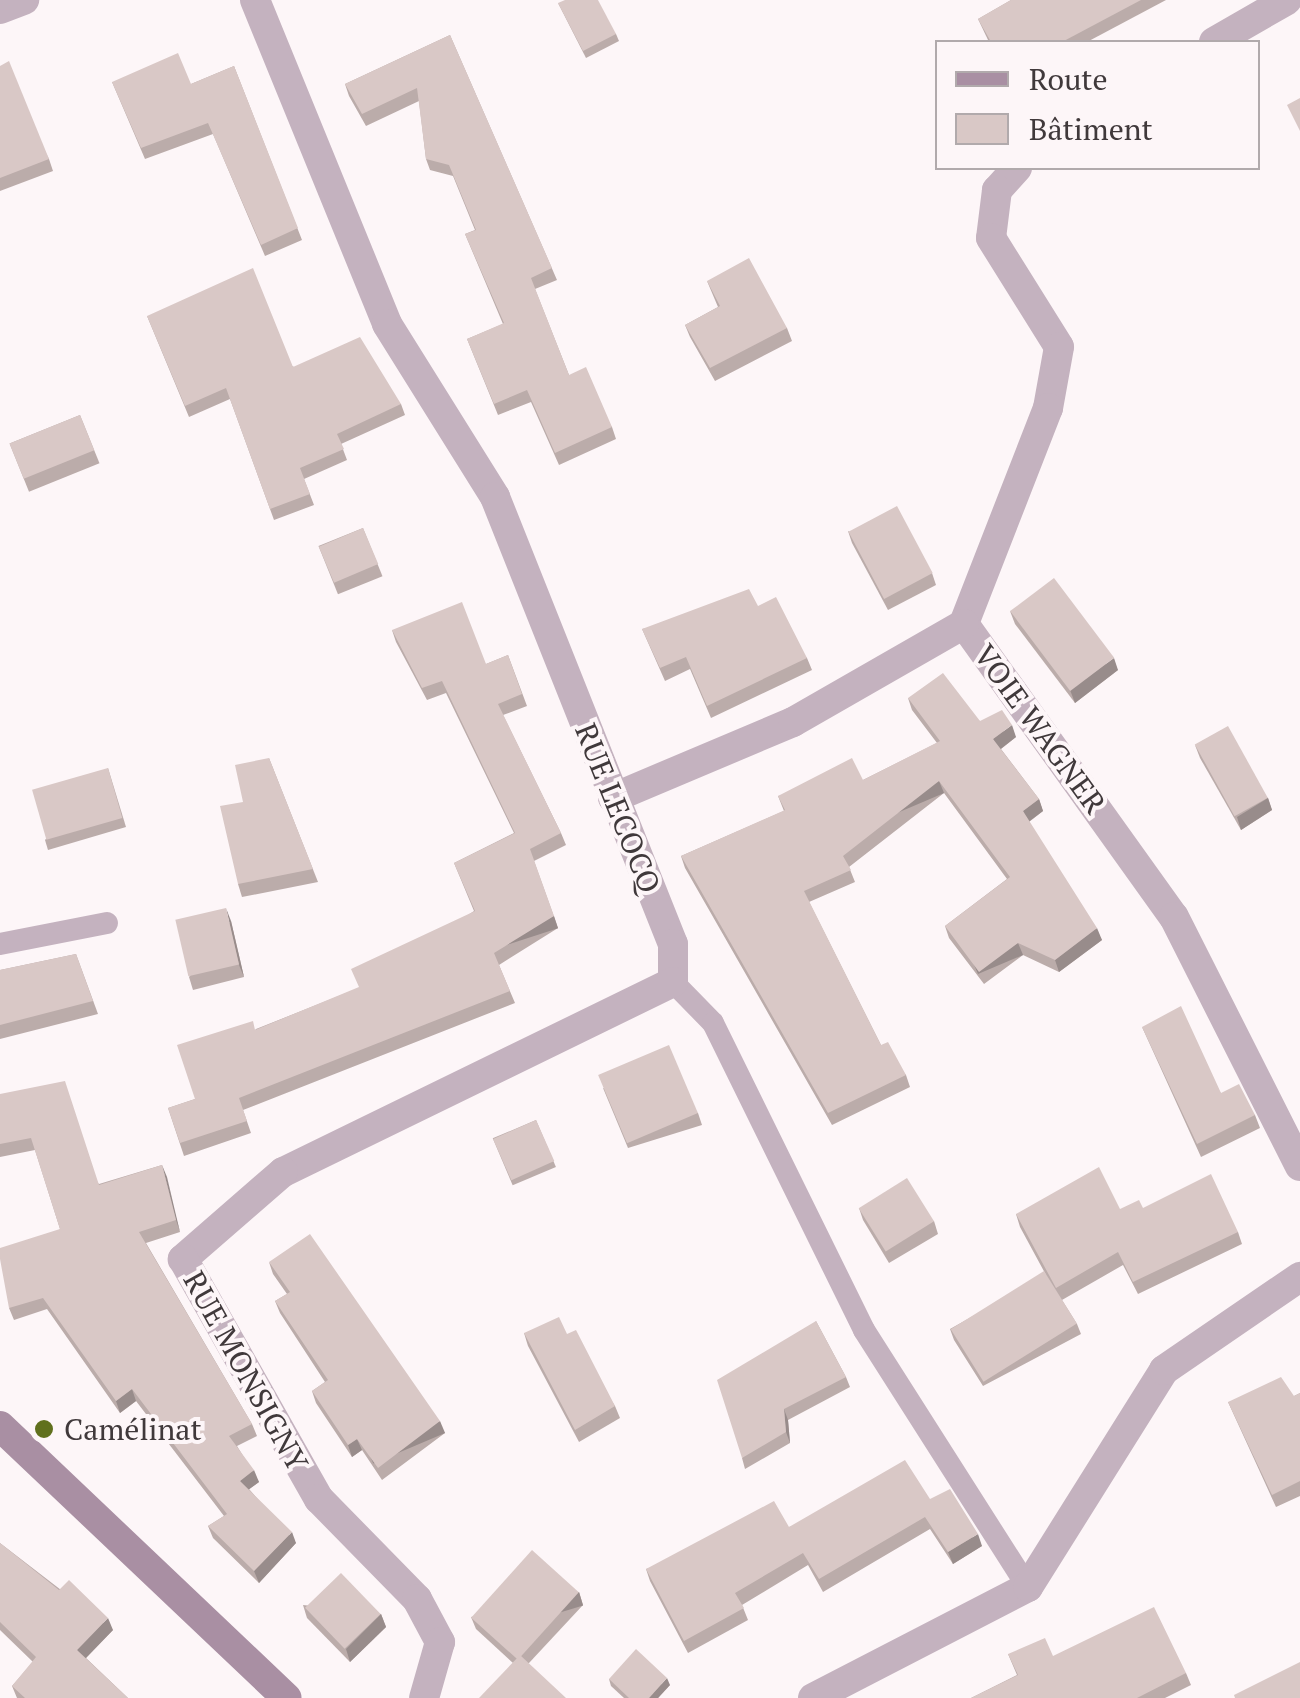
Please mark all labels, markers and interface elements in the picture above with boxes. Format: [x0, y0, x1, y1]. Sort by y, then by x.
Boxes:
legend [935, 40, 1260, 170]
text: Route [1029, 59, 1108, 99]
text: Bâtiment [1029, 109, 1153, 149]
street label: VOIE WAGNER [967, 637, 1113, 821]
street label: RUE LECOCQ [568, 718, 668, 898]
street label: RUE MONSIGNY [176, 1265, 316, 1477]
place label: Camélinat [64, 1411, 202, 1447]
marker: Camélinat [33, 1418, 55, 1440]

